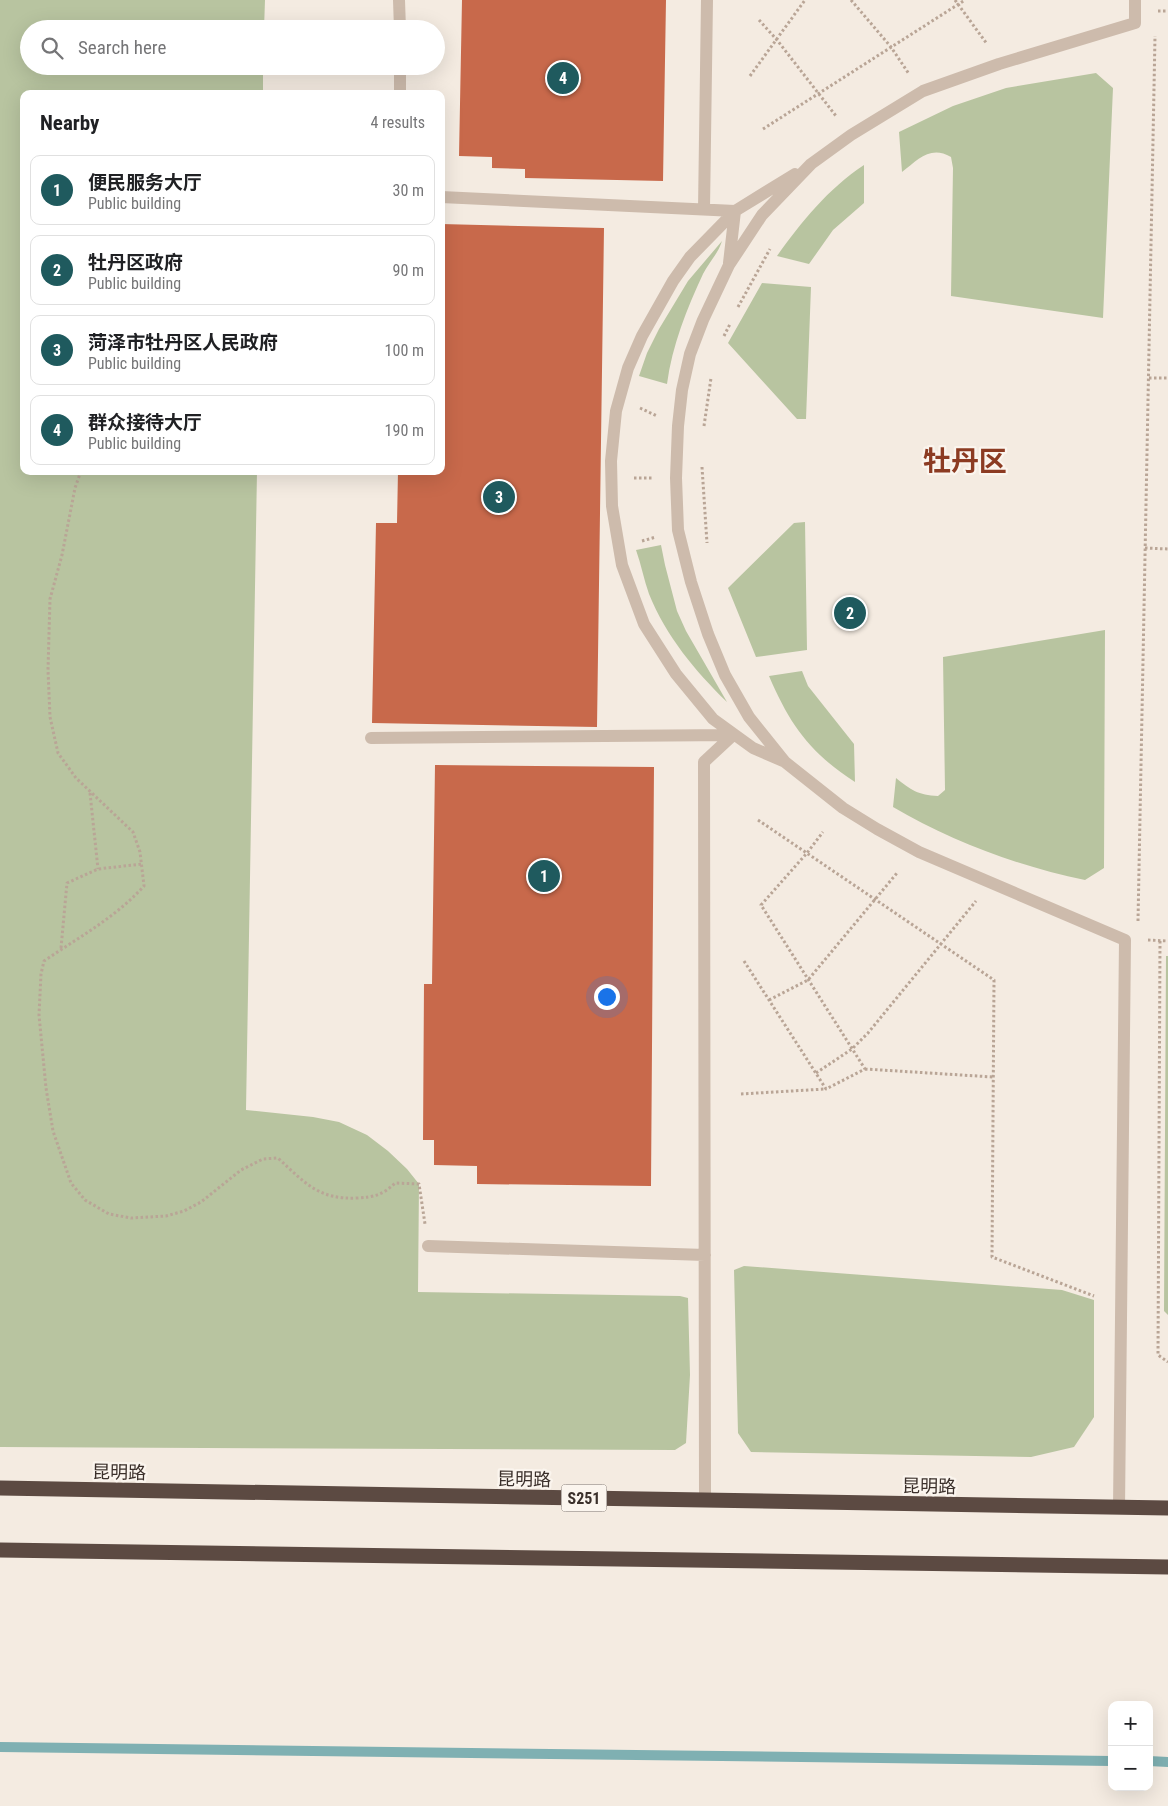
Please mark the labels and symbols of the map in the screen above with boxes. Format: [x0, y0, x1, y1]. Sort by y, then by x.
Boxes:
pin: 4 [547, 59, 579, 97]
district label: 牡丹区 [923, 445, 1007, 478]
pin: 3 [483, 478, 515, 516]
pin: 2 [834, 594, 866, 632]
pin: 1 [528, 857, 560, 895]
your location [594, 984, 620, 1010]
street label: 昆明路 [92, 1461, 146, 1483]
street label: 昆明路 [497, 1468, 551, 1490]
street label: 昆明路 [902, 1475, 956, 1497]
road number: S251 [562, 1485, 606, 1512]

